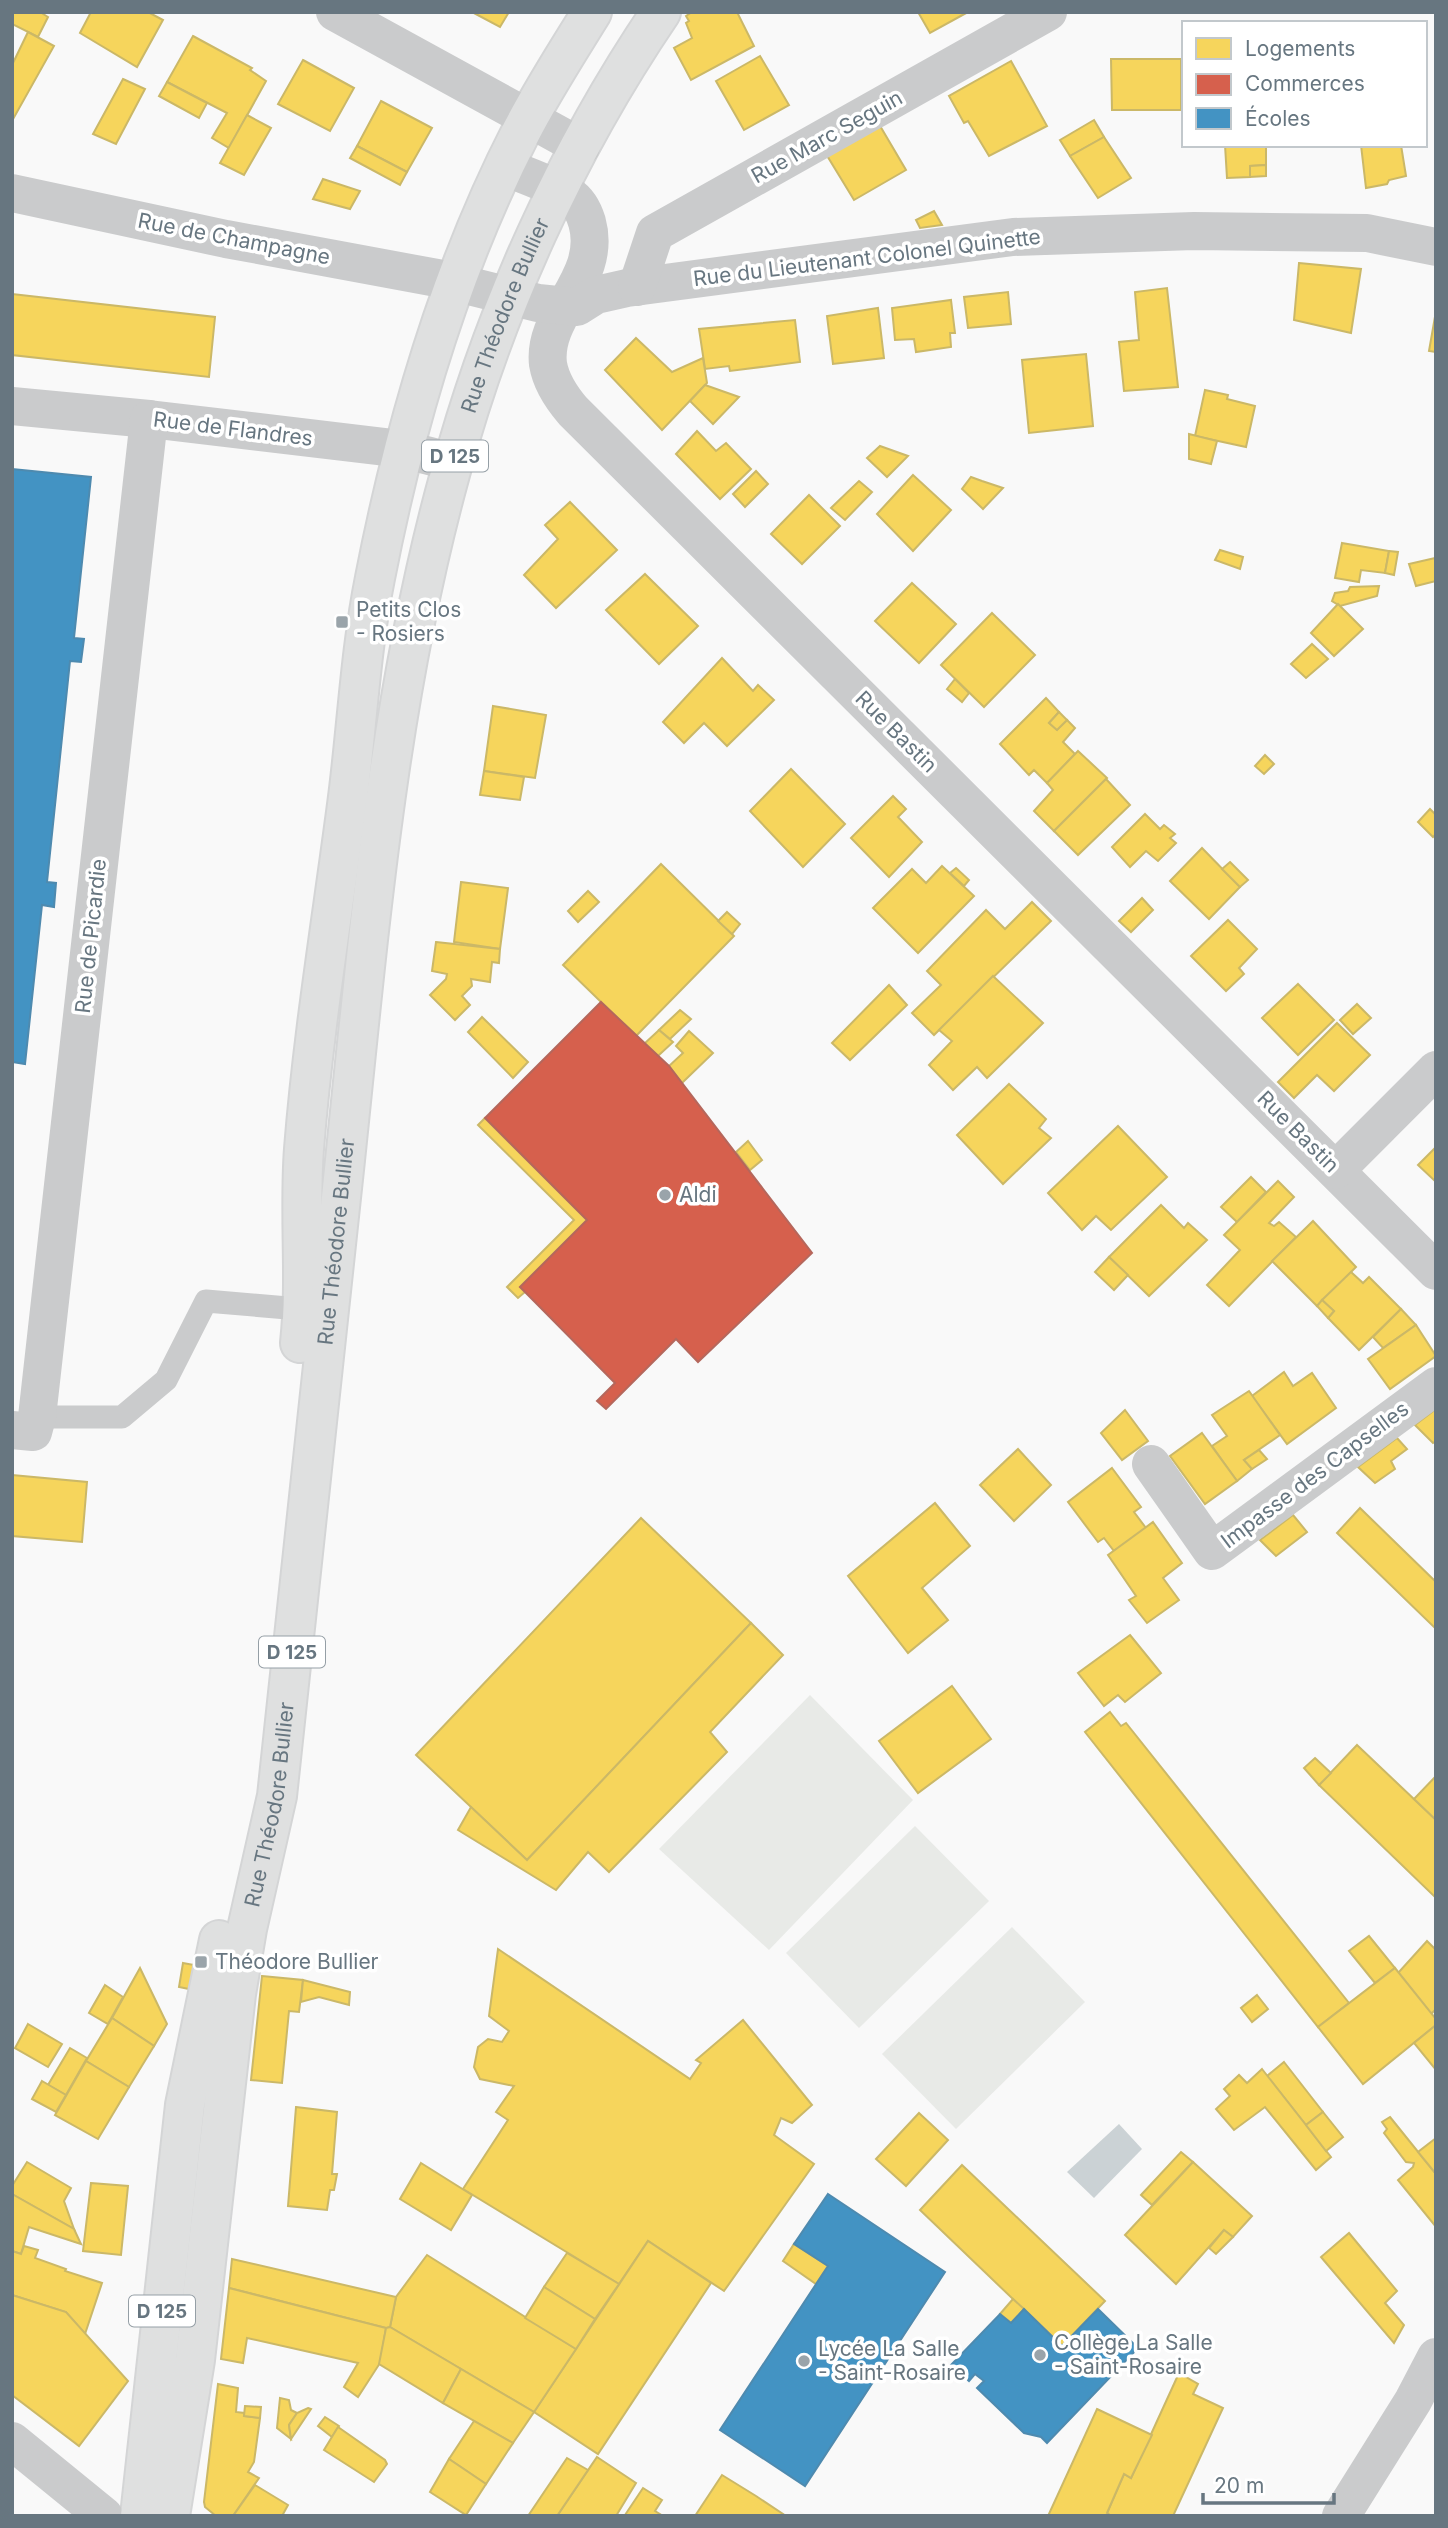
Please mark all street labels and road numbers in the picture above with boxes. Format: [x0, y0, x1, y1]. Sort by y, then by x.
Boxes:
street label: Rue Marc Seguin [747, 85, 907, 188]
street label: Rue de Champagne [136, 208, 332, 269]
street label: Rue Théodore Bullier [456, 214, 554, 416]
street label: Rue du Lieutenant Colonel Quinette [692, 224, 1042, 291]
street label: Rue de Flandres [152, 406, 314, 451]
road number: D 125 [422, 440, 488, 471]
street label: Rue Bastin [850, 686, 942, 778]
street label: Rue de Picardie [70, 857, 111, 1014]
street label: Rue Bastin [1252, 1086, 1344, 1178]
street label: Rue Théodore Bullier [312, 1137, 359, 1346]
street label: Impasse des Capselles [1216, 1396, 1413, 1553]
road number: D 125 [259, 1636, 325, 1668]
street label: Rue Théodore Bullier [239, 1701, 299, 1909]
road number: D 125 [129, 2296, 195, 2326]

